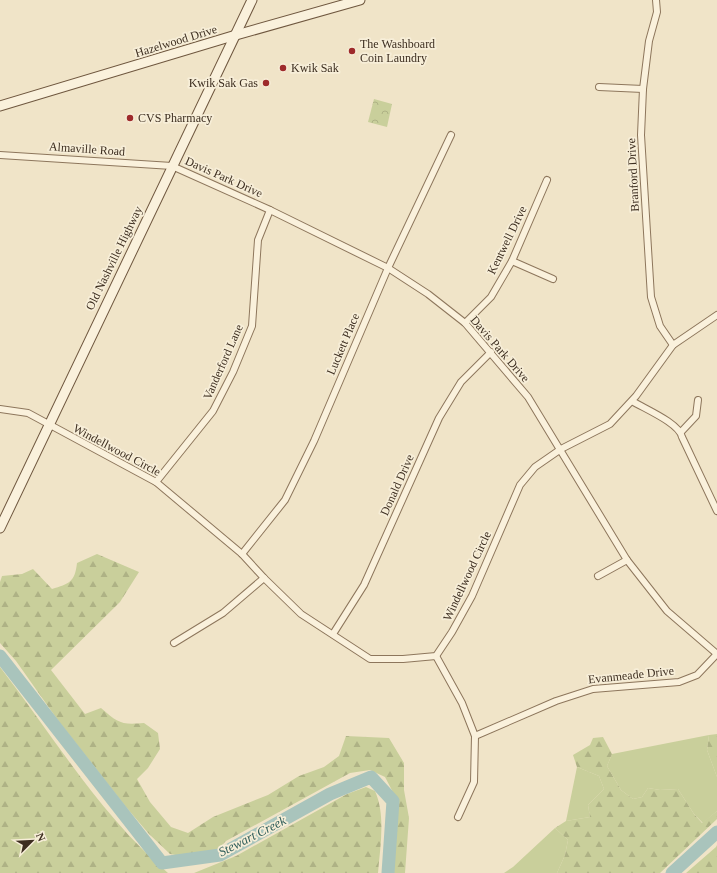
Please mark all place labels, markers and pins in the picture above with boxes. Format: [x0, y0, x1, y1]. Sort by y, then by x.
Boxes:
place label: The Washboard Coin Laundry [360, 37, 435, 65]
marker: The Washboard Coin Laundry [347, 46, 357, 56]
place label: Kwik Sak [291, 61, 339, 75]
marker: Kwik Sak [278, 63, 288, 73]
place label: Kwik Sak Gas [189, 76, 258, 90]
marker: Kwik Sak Gas [261, 78, 271, 88]
place label: CVS Pharmacy [138, 111, 212, 125]
marker: CVS Pharmacy [125, 113, 135, 123]

